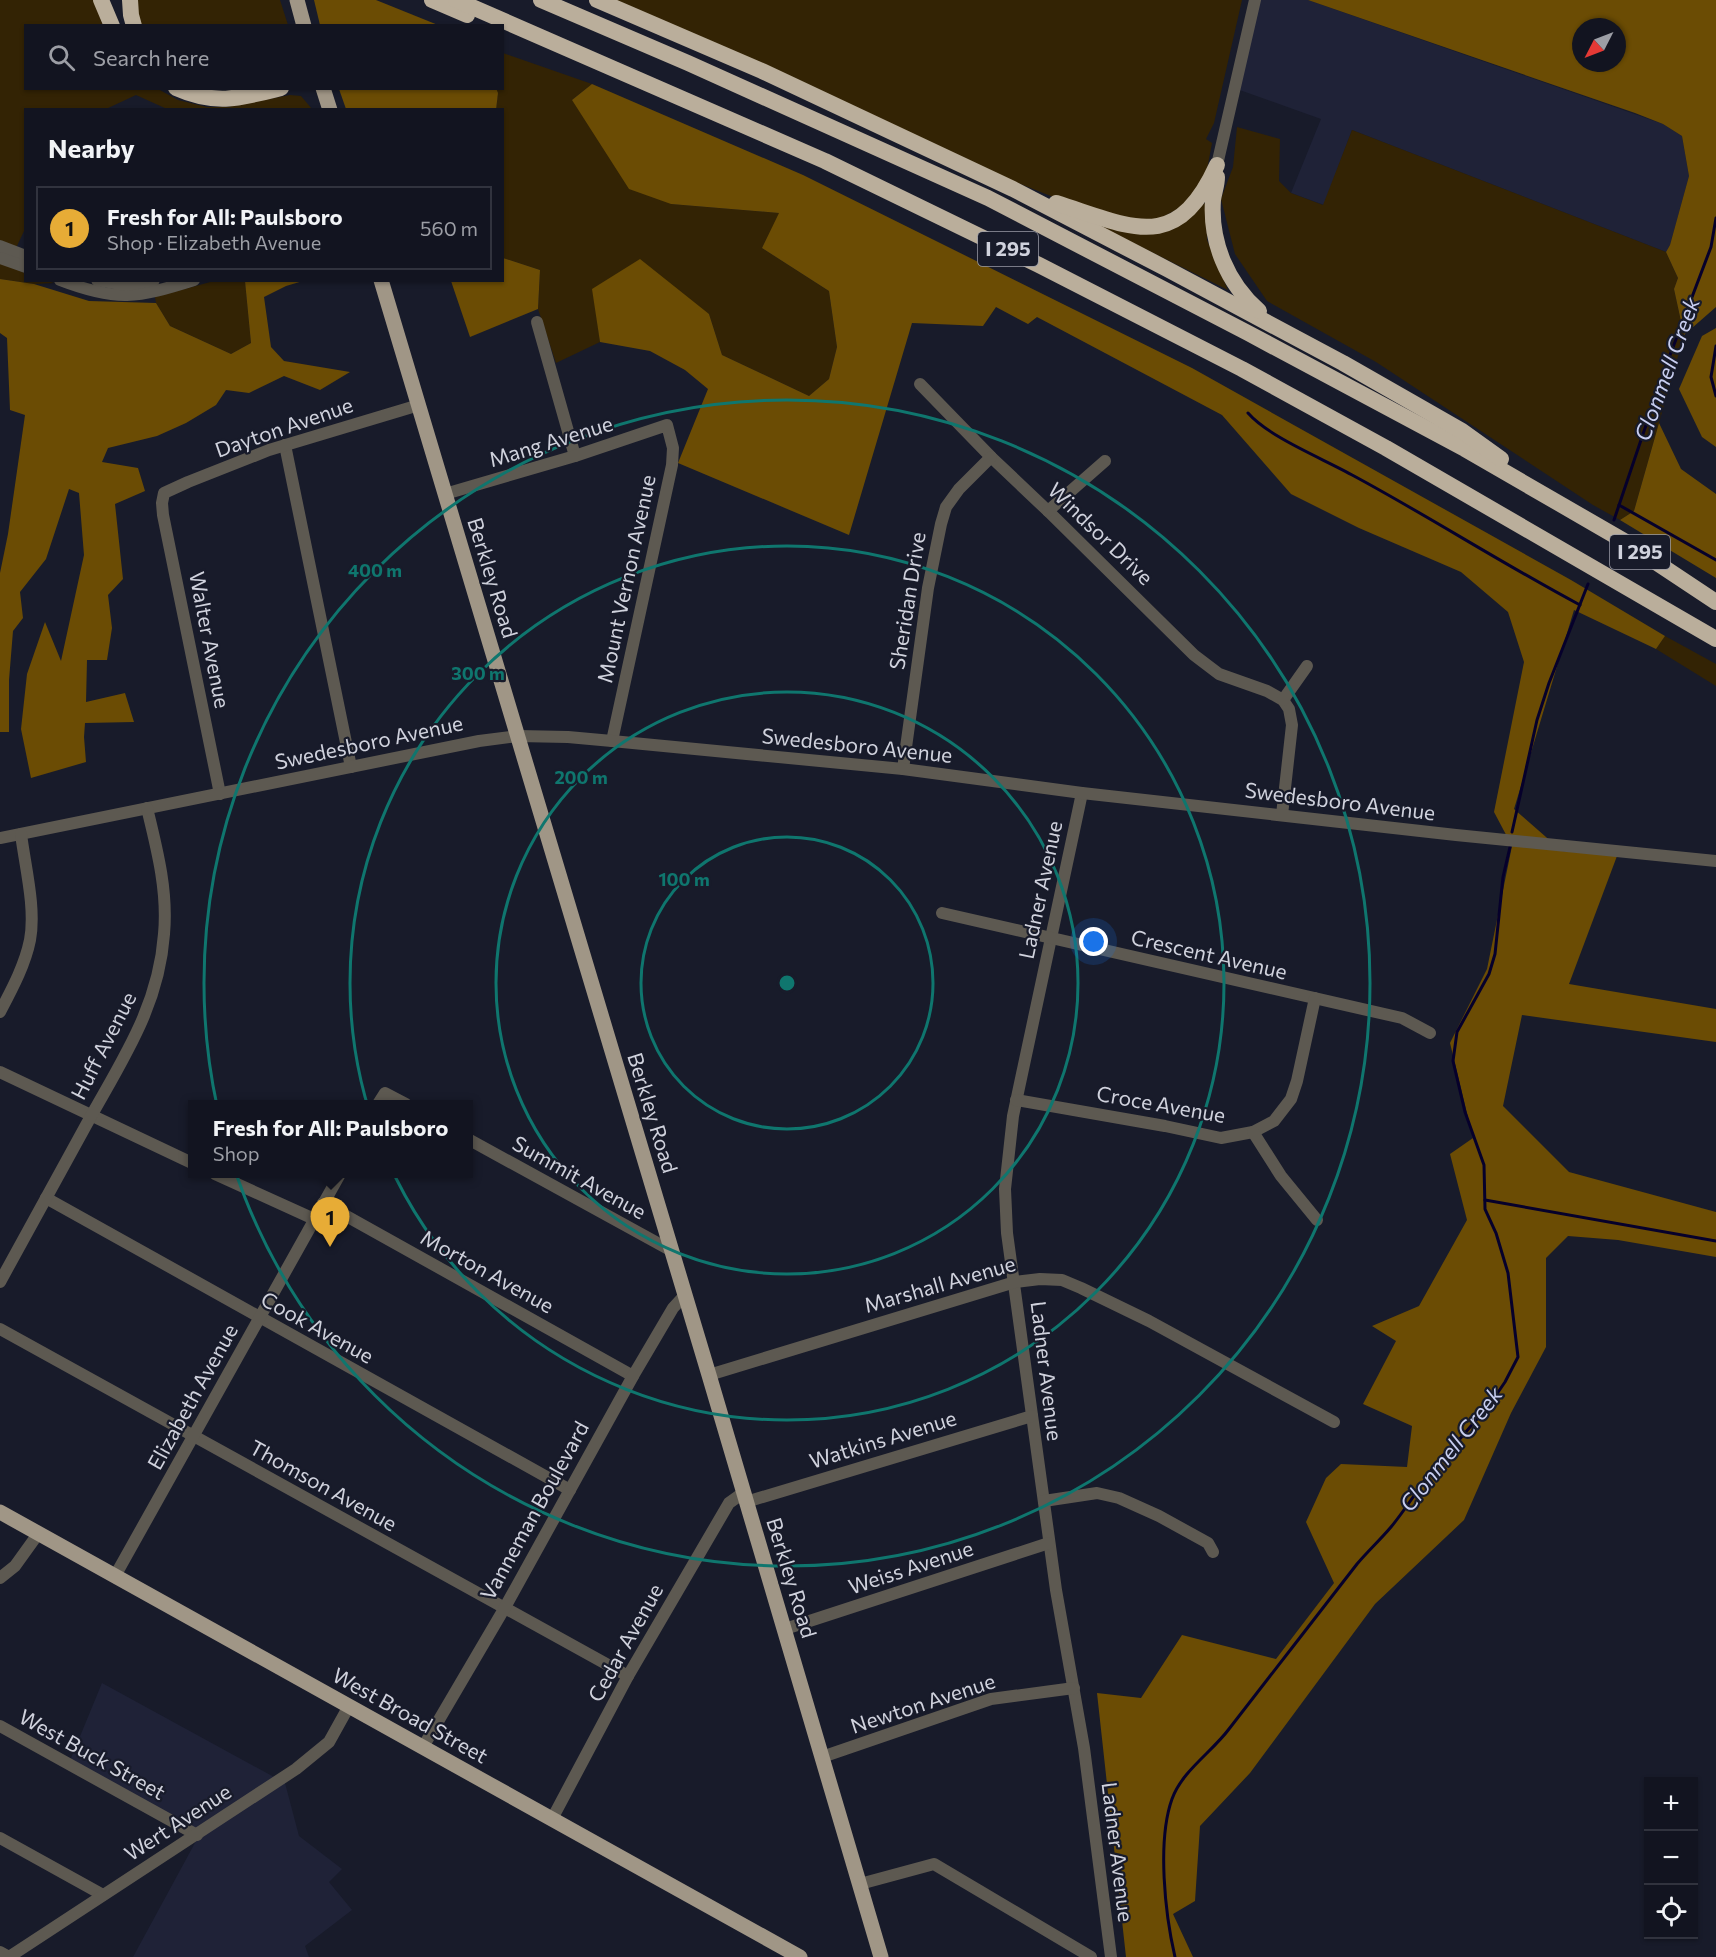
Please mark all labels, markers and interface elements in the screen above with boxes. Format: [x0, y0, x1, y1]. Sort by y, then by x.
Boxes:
north arrow [1572, 18, 1626, 72]
search box [24, 24, 504, 90]
icon: search [45, 41, 78, 74]
text: Search here [93, 44, 209, 71]
text: Nearby [48, 132, 135, 163]
text: Fresh for All: Paulsboro [107, 203, 343, 230]
text: 1 [65, 216, 74, 240]
text: 560 m [420, 216, 478, 240]
text: Shop · Elizabeth Avenue [107, 230, 321, 254]
road number: I 295 [978, 232, 1038, 266]
water label: Clonmell Creek [1628, 292, 1705, 444]
street label: Dayton Avenue [211, 391, 356, 462]
street label: Mang Avenue [486, 410, 616, 471]
street label: Mount Vernon Avenue [591, 472, 660, 685]
street label: Windsor Drive [1043, 477, 1159, 589]
street label: Berkley Road [463, 514, 524, 641]
street label: Sheridan Drive [883, 530, 930, 671]
road number: I 295 [1610, 535, 1670, 569]
text: 400 m [348, 559, 402, 581]
street label: Walter Avenue [185, 569, 236, 710]
text: 300 m [451, 662, 505, 684]
street label: Swedesboro Avenue [272, 709, 465, 774]
street label: Swedesboro Avenue [761, 722, 954, 767]
text: 200 m [554, 766, 608, 788]
street label: Swedesboro Avenue [1244, 776, 1437, 825]
street label: Ladner Avenue [1013, 818, 1066, 961]
text: 100 m [658, 868, 710, 890]
street label: Crescent Avenue [1129, 923, 1290, 984]
your location [1079, 927, 1108, 956]
centre of rings [777, 973, 797, 993]
street label: Huff Avenue [65, 987, 141, 1103]
street label: Berkley Road [623, 1049, 684, 1176]
street label: Croce Avenue [1095, 1080, 1228, 1127]
popup [188, 1100, 473, 1178]
text: Fresh for All: Paulsboro [213, 1114, 448, 1141]
street label: Summit Avenue [509, 1130, 651, 1224]
text: Shop [213, 1141, 260, 1165]
pin: 1 [310, 1198, 350, 1247]
street label: Morton Avenue [417, 1224, 559, 1318]
street label: Marshall Avenue [861, 1250, 1018, 1317]
street label: Cook Avenue [257, 1285, 378, 1368]
street label: Ladner Avenue [1027, 1299, 1068, 1442]
street label: Elizabeth Avenue [141, 1319, 242, 1473]
water label: Clonmell Creek [1393, 1380, 1508, 1517]
street label: Watkins Avenue [806, 1404, 959, 1473]
street label: Vanneman Boulevard [474, 1417, 593, 1604]
street label: Thomson Avenue [246, 1434, 402, 1536]
street label: Berkley Road [762, 1514, 823, 1641]
street label: Weiss Avenue [845, 1535, 976, 1598]
street label: Cedar Avenue [582, 1579, 667, 1706]
street label: West Broad Street [329, 1662, 493, 1768]
street label: Newton Avenue [847, 1667, 998, 1738]
street label: West Buck Street [15, 1703, 170, 1804]
map controls [1644, 1777, 1698, 1939]
button: + [1644, 1777, 1698, 1831]
street label: Wert Avenue [119, 1778, 235, 1865]
street label: Ladner Avenue [1098, 1780, 1139, 1923]
button: − [1644, 1831, 1698, 1885]
button: locate [1644, 1885, 1698, 1939]

